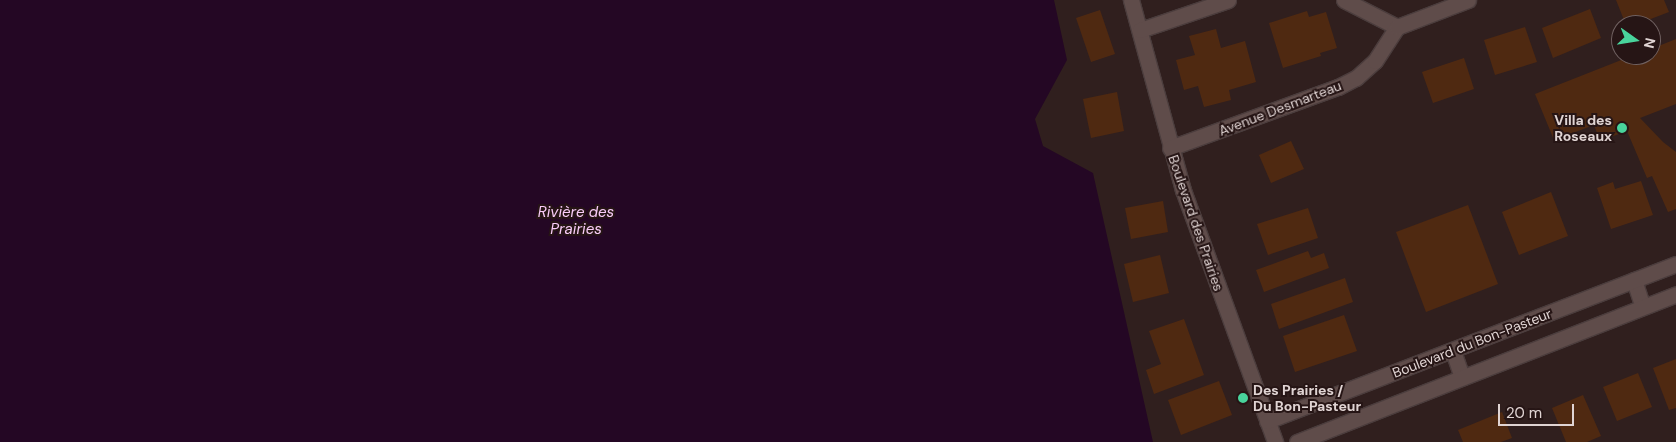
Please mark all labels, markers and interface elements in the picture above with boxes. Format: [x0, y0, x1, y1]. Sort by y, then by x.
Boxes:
north arrow [1611, 15, 1661, 65]
text: N [1640, 36, 1660, 50]
street label: Avenue Desmarteau [1216, 77, 1344, 139]
place label: Villa des Roseaux [1554, 112, 1612, 144]
marker: Villa des Roseaux [1616, 122, 1628, 134]
street label: Boulevard des Prairies [1165, 153, 1227, 293]
water label: Rivière des Prairies [538, 203, 614, 238]
street label: Boulevard du Bon-Pasteur [1390, 305, 1554, 381]
place label: Des Prairies / Du Bon-Pasteur [1253, 382, 1361, 414]
marker: Des Prairies / Du Bon-Pasteur [1237, 392, 1249, 404]
scale bar [1501, 394, 1577, 426]
text: 20 m [1506, 403, 1542, 423]

